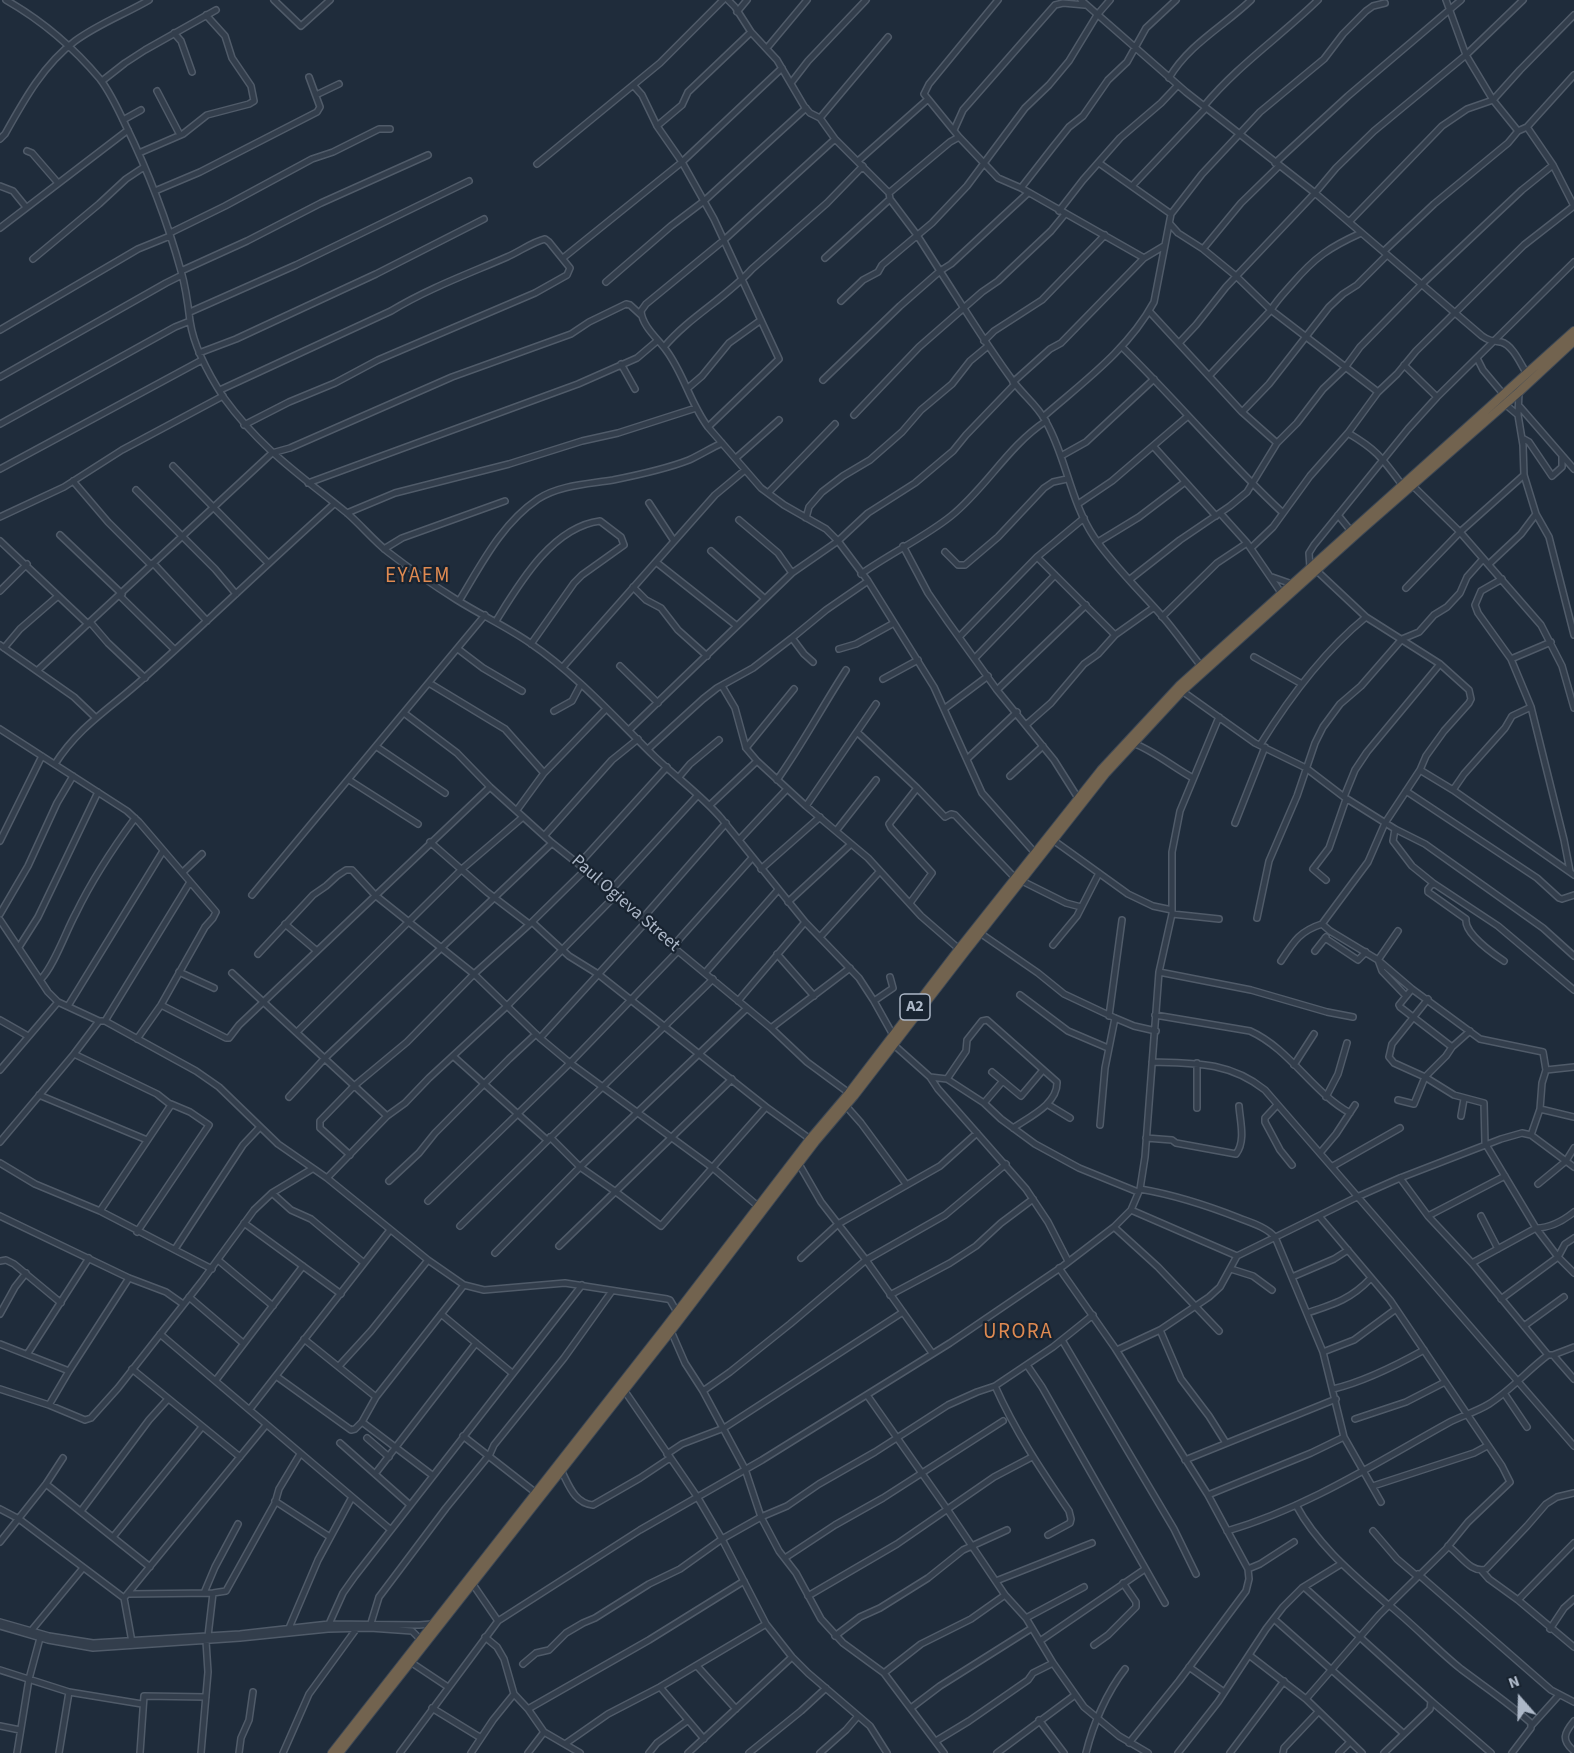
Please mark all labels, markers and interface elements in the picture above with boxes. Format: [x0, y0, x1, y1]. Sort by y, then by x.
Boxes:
district label: EYAEM [385, 564, 451, 590]
street label: Paul Ogieva Street [566, 851, 684, 957]
road number: A2 [900, 994, 930, 1020]
district label: URORA [983, 1320, 1053, 1346]
north arrow [1490, 1669, 1550, 1729]
text: N [1505, 1670, 1523, 1694]

